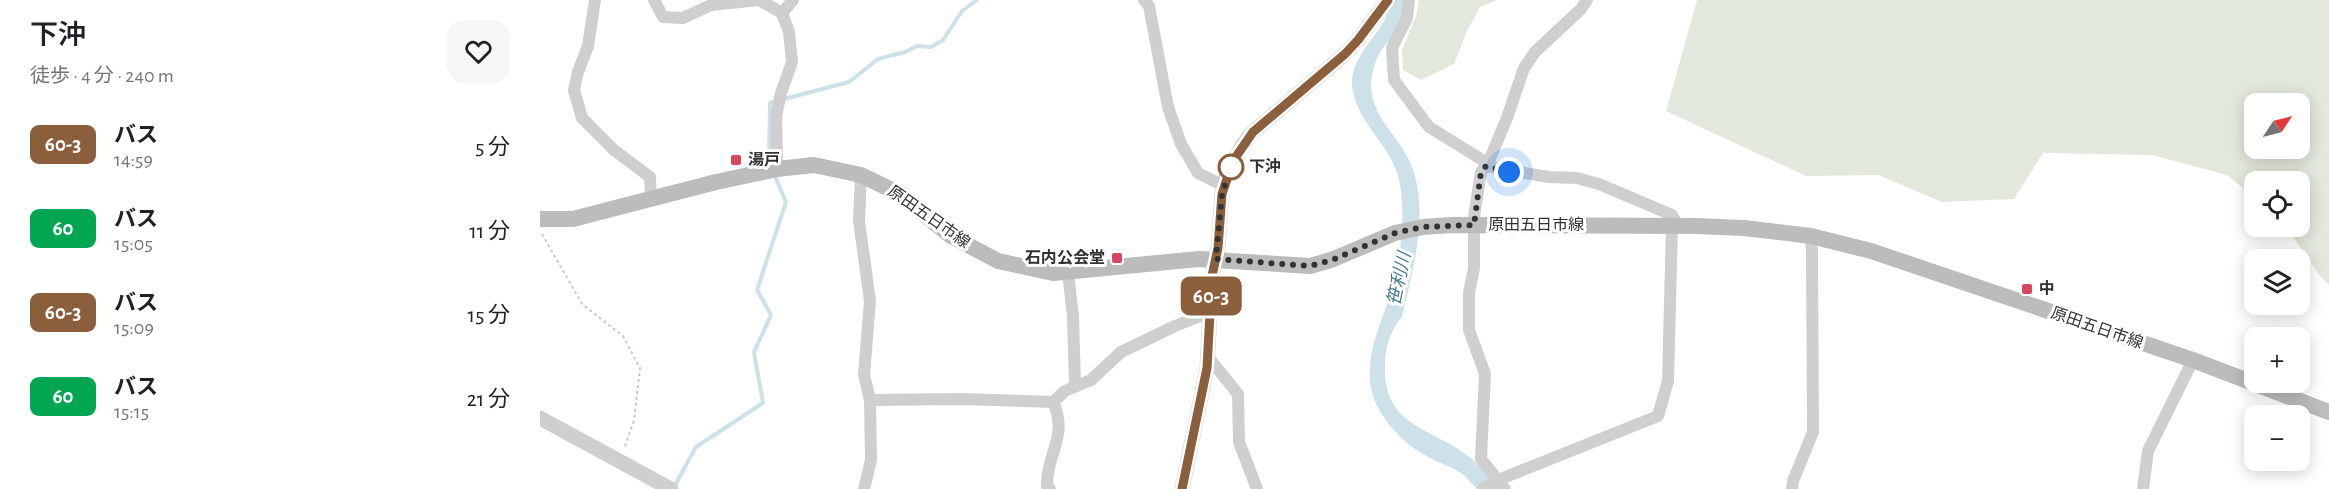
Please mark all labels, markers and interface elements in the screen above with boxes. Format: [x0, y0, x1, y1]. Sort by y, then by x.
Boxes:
button: heart [447, 20, 510, 83]
text: 下沖 [30, 22, 86, 50]
text: 徒歩 · 4 分 · 240 m [30, 66, 174, 86]
north arrow [2244, 93, 2310, 159]
map controls [2244, 93, 2310, 471]
text: バス [114, 124, 158, 146]
text: 60-3 [45, 134, 81, 155]
text: 5 分 [475, 136, 510, 158]
text: 14:59 [114, 150, 153, 170]
place label: 湯戸 [748, 151, 780, 168]
marker: 湯戸 [729, 153, 743, 167]
marker: 下沖 [1218, 154, 1244, 180]
place label: 下沖 [1249, 157, 1281, 175]
your location [1494, 157, 1524, 187]
button: locate [2244, 171, 2310, 237]
street label: 原田五日市線 [885, 182, 973, 251]
text: バス [114, 208, 158, 230]
street label: 原田五日市線 [1488, 216, 1584, 233]
text: 60 [52, 218, 74, 239]
text: 11 分 [469, 220, 510, 242]
text: 15:05 [114, 234, 153, 254]
water label: 笹利川 [1384, 248, 1415, 307]
place label: 石内公会堂 [1025, 249, 1105, 266]
button: layers [2244, 249, 2310, 315]
marker: 石内公会堂 [1110, 251, 1124, 265]
line badge: 60-3 [1169, 276, 1253, 316]
place label: 中 [2039, 280, 2055, 297]
marker: 中 [2020, 282, 2034, 296]
text: 60-3 [1193, 286, 1229, 307]
text: バス [114, 292, 158, 314]
text: 60-3 [45, 302, 81, 323]
text: 15 分 [468, 304, 510, 326]
street label: 原田五日市線 [2049, 304, 2145, 351]
text: 15:09 [114, 318, 154, 338]
button: + [2244, 327, 2310, 393]
text: バス [114, 376, 158, 398]
text: 60 [52, 386, 74, 407]
text: 21 分 [467, 388, 510, 410]
text: 15:15 [114, 402, 149, 422]
button: − [2244, 405, 2310, 471]

